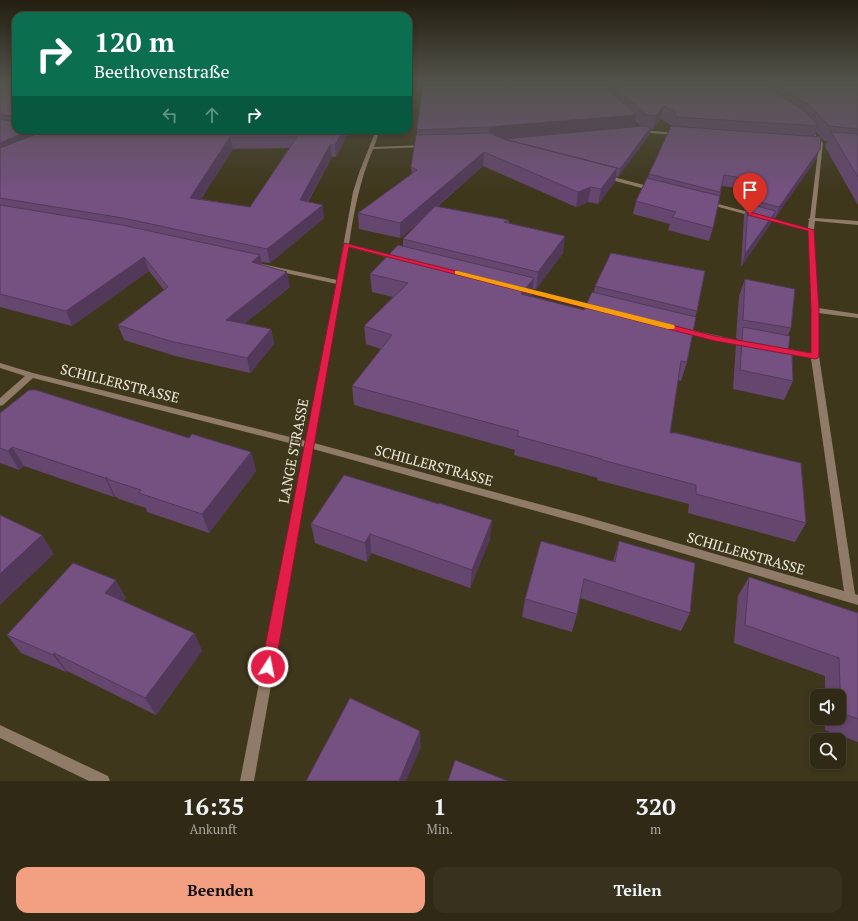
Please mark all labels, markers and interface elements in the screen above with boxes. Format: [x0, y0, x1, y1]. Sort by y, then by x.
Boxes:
text: 120 m [94, 23, 175, 60]
icon: right [28, 28, 80, 80]
text: Beethovenstraße [94, 59, 230, 83]
icon: left [159, 104, 181, 126]
icon: ahead [201, 104, 223, 126]
icon: right [243, 104, 265, 126]
pin [733, 173, 767, 214]
icon: arrive [739, 179, 761, 201]
street label: SCHILLERSTRASSE [59, 359, 181, 407]
street label: LANGE STRASSE [274, 397, 312, 505]
street label: SCHILLERSTRASSE [373, 440, 495, 490]
street label: SCHILLERSTRASSE [685, 527, 807, 579]
position arrow [247, 646, 289, 688]
map controls [810, 689, 846, 769]
button: sound [810, 689, 846, 725]
button: search [810, 733, 846, 769]
text: 16:35 [182, 790, 245, 822]
text: 1 [433, 790, 447, 822]
text: 320 [635, 790, 676, 822]
text: Ankunft [189, 820, 237, 838]
text: Min. [427, 820, 453, 838]
text: m [650, 820, 661, 838]
button: Beenden [16, 867, 425, 913]
button: Teilen [433, 867, 842, 913]

